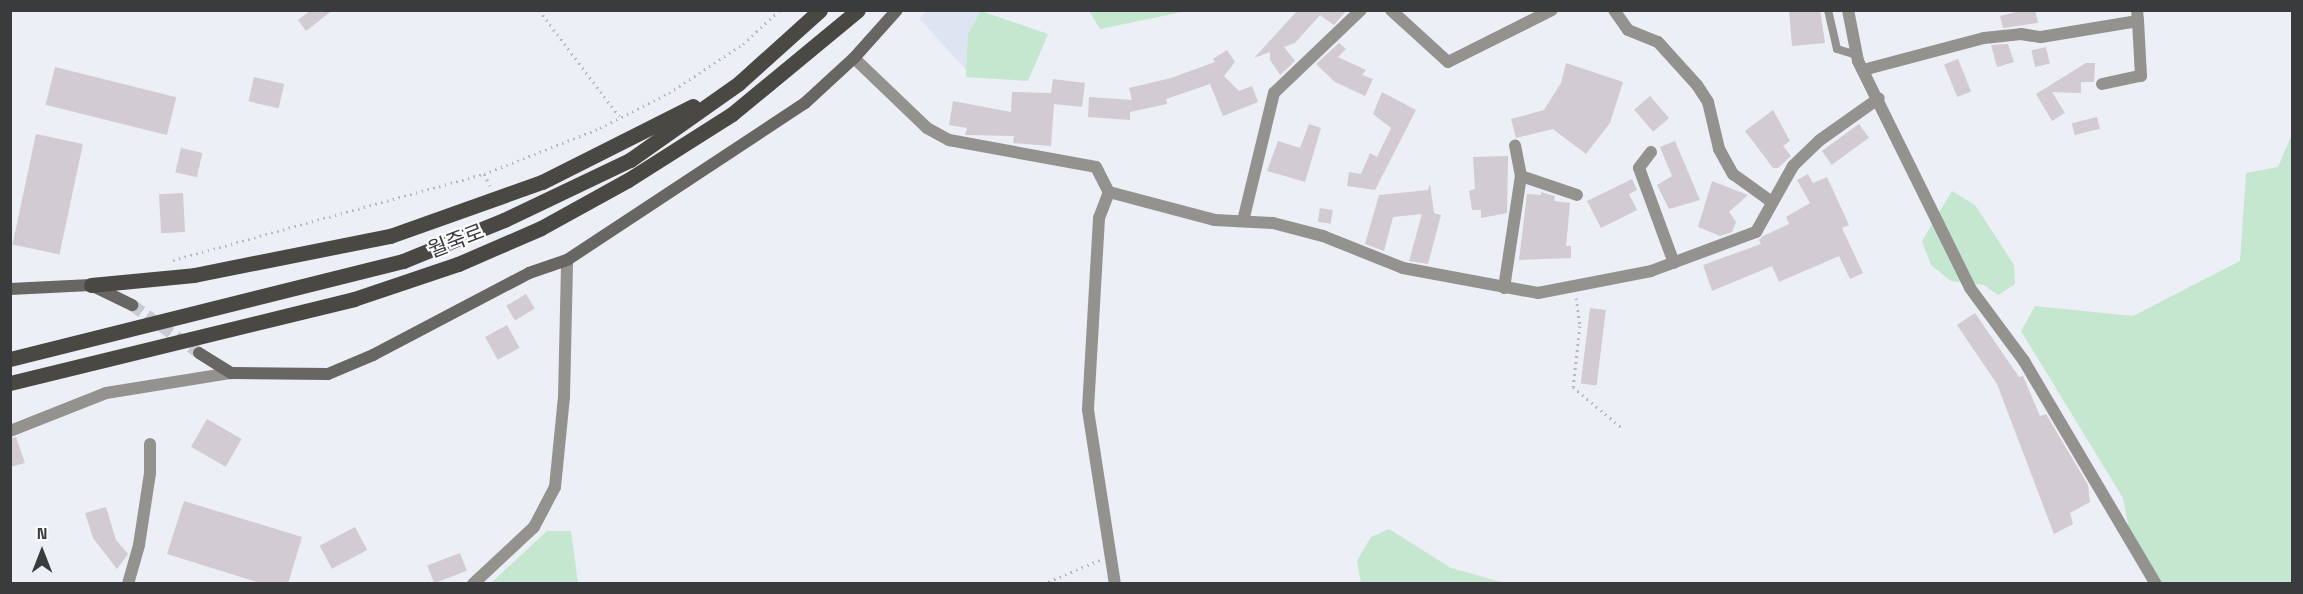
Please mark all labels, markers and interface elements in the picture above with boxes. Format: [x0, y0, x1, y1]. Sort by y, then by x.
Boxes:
street label: 월죽로 [424, 219, 488, 263]
north arrow [12, 522, 72, 582]
text: N [37, 523, 47, 544]

